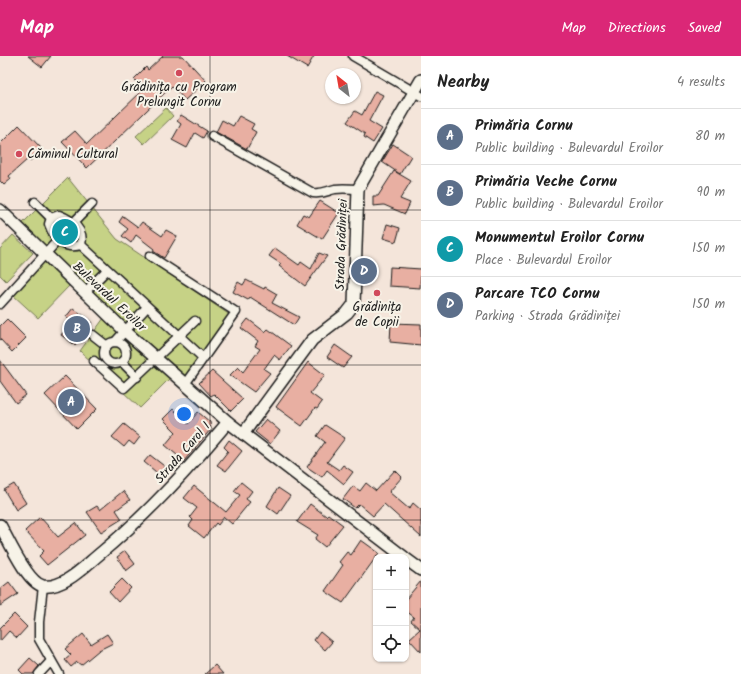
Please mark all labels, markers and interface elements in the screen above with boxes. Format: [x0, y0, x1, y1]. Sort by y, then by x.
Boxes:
text: Map [20, 13, 54, 43]
text: Map [561, 17, 586, 39]
text: Directions [608, 17, 666, 39]
text: Saved [688, 17, 721, 39]
marker: Grădinița cu Program Prelungit Cornu [174, 68, 184, 78]
north arrow [325, 68, 361, 104]
text: Nearby [437, 69, 489, 96]
text: 4 results [677, 72, 725, 93]
place label: Grădinița cu Program Prelungit Cornu [121, 77, 237, 113]
text: Primăria Cornu [475, 114, 573, 138]
text: A [446, 126, 454, 147]
text: 80 m [695, 126, 725, 147]
text: Public building · Bulevardul Eroilor [475, 138, 663, 159]
place label: Căminul Cultural [27, 144, 118, 165]
marker: Căminul Cultural [14, 149, 24, 159]
text: Primăria Veche Cornu [475, 170, 617, 194]
text: B [446, 182, 454, 203]
text: 90 m [697, 182, 725, 203]
text: Public building · Bulevardul Eroilor [475, 194, 663, 215]
street label: Strada Grădiniței [330, 198, 354, 291]
pin: C [52, 217, 78, 247]
text: Monumentul Eroilor Cornu [475, 226, 644, 250]
text: C [446, 238, 454, 259]
text: 150 m [692, 238, 725, 259]
text: Place · Bulevardul Eroilor [475, 250, 611, 271]
pin: D [351, 256, 377, 286]
street label: Bulevardul Eroilor [69, 259, 149, 335]
text: Parcare TCO Cornu [475, 282, 599, 306]
marker: Grădinița de Copii [372, 288, 382, 298]
text: D [446, 294, 454, 315]
text: 150 m [692, 294, 725, 315]
place label: Grădinița de Copii [353, 297, 401, 333]
text: Parking · Strada Grădiniței [475, 306, 620, 327]
pin: B [64, 314, 90, 344]
pin: A [58, 387, 84, 417]
your location [174, 404, 194, 424]
street label: Strada Carol I [150, 417, 216, 489]
map controls [373, 554, 409, 662]
button: + [373, 554, 409, 590]
button: − [373, 590, 409, 626]
button: locate [373, 626, 409, 662]

